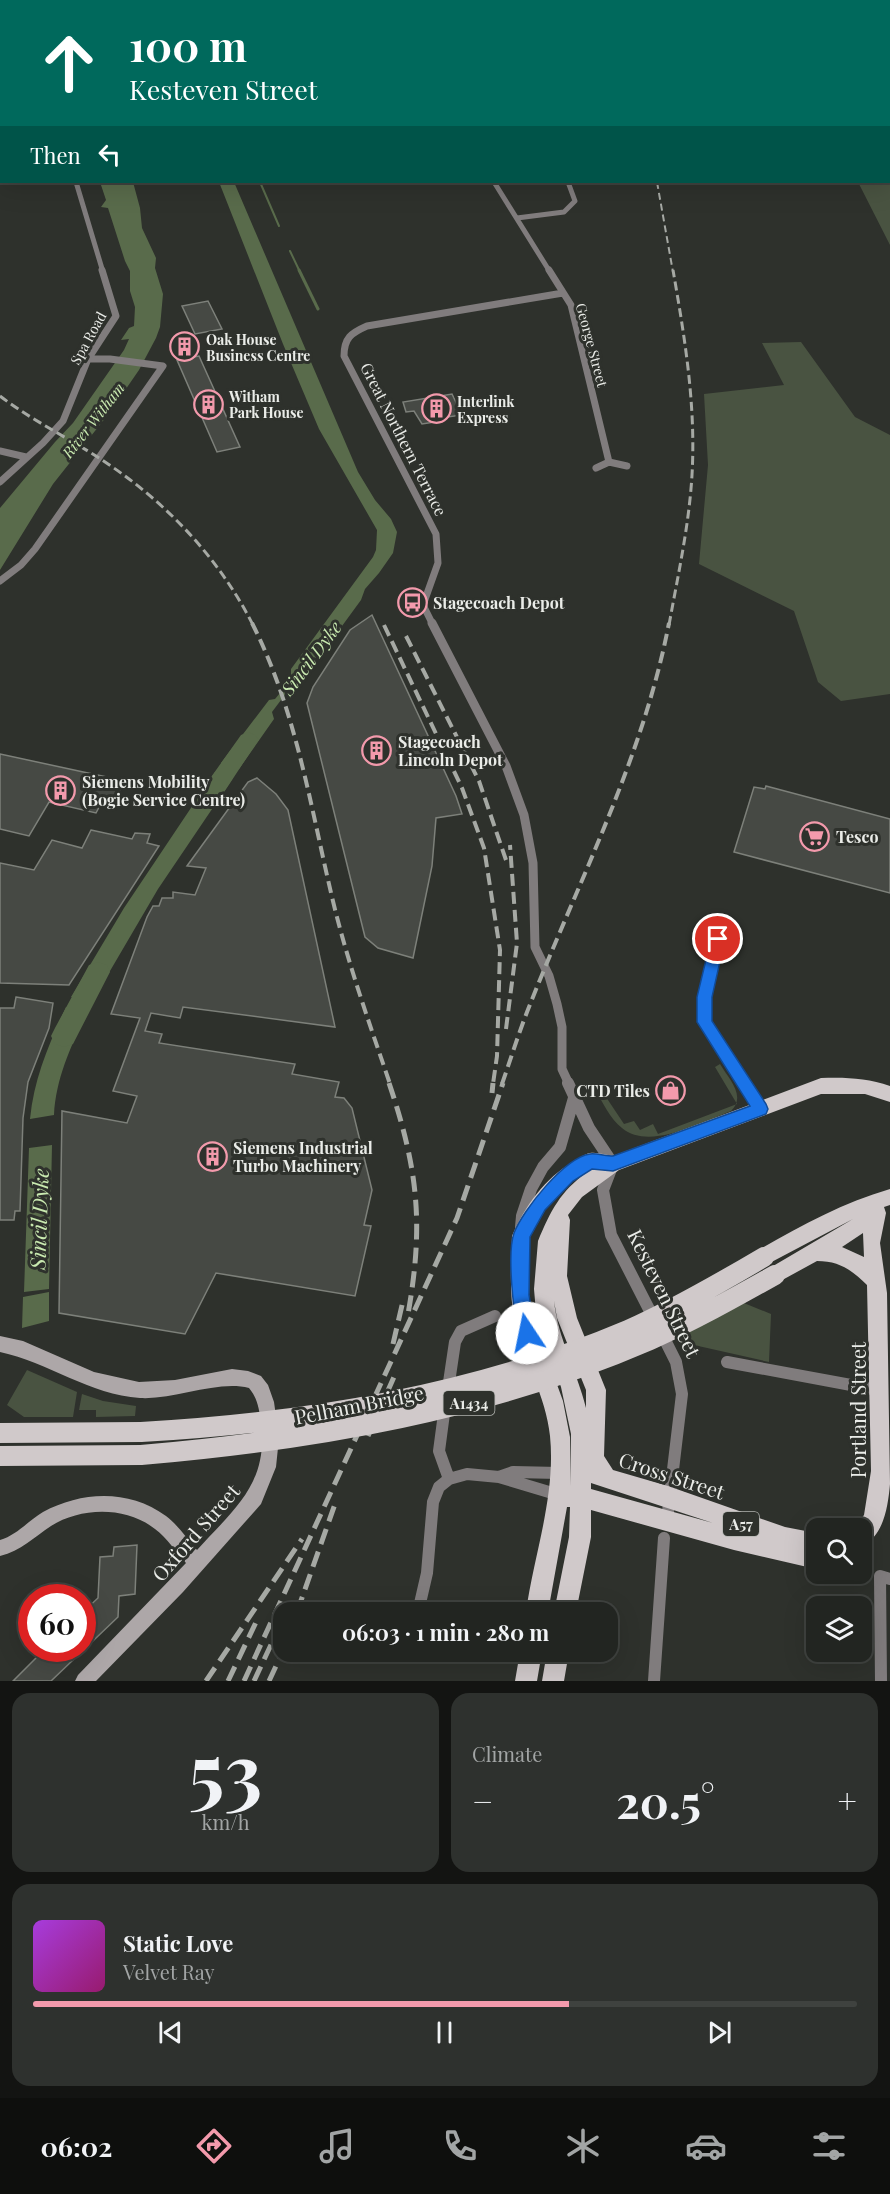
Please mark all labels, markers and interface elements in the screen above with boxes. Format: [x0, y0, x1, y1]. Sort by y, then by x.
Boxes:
text: 100 m [129, 17, 247, 73]
icon: ahead [30, 24, 108, 102]
text: Kesteven Street [129, 71, 318, 107]
icon: left [93, 138, 126, 171]
text: Then [30, 140, 81, 170]
street label: George Street [572, 301, 613, 390]
street label: Spa Road [66, 308, 110, 368]
place label: Oak House Business Centre [206, 330, 310, 365]
building icon: Oak House Business Centre [169, 331, 201, 363]
street label: Great Northern Terrace [356, 359, 452, 519]
water label: River Witham [57, 378, 129, 462]
place label: Witham Park House [228, 387, 303, 422]
building icon: Witham Park House [192, 388, 224, 420]
place label: Interlink Express [457, 392, 515, 427]
building icon: Interlink Express [420, 393, 452, 425]
bus stop icon: Stagecoach Depot [396, 586, 428, 618]
place label: Stagecoach Depot [433, 592, 565, 613]
water label: Sincil Dyke [275, 616, 347, 701]
place label: Stagecoach Lincoln Depot [398, 731, 503, 770]
building icon: Stagecoach Lincoln Depot [361, 734, 393, 766]
place label: Siemens Mobility (Bogie Service Centre) [82, 771, 245, 810]
building icon: Siemens Mobility (Bogie Service Centre) [45, 774, 77, 806]
supermarket icon: Tesco [799, 820, 831, 852]
place label: Tesco [836, 826, 878, 847]
pin [692, 913, 743, 964]
icon: arrive [701, 922, 734, 955]
shop icon: CTD Tiles [655, 1074, 687, 1106]
place label: CTD Tiles [576, 1080, 650, 1101]
place label: Siemens Industrial Turbo Machinery [233, 1137, 373, 1176]
building icon: Siemens Industrial Turbo Machinery [196, 1140, 228, 1172]
water label: Sincil Dyke [22, 1168, 54, 1271]
street label: Kesteven Street [622, 1224, 708, 1362]
position arrow [495, 1301, 559, 1365]
street label: Portland Street [844, 1341, 871, 1478]
street label: Pelham Bridge [292, 1378, 426, 1430]
road number: A1434 [444, 1391, 494, 1415]
street label: Cross Street [616, 1445, 729, 1505]
street label: Oxford Street [145, 1477, 245, 1587]
road number: A57 [723, 1512, 759, 1536]
map controls [806, 1518, 872, 1662]
button: search [806, 1518, 872, 1584]
speed limit sign: 60 [18, 1584, 96, 1662]
button: layers [806, 1596, 872, 1662]
text: 06:03 · 1 min · 280 m [342, 1617, 549, 1647]
text: 53 [189, 1717, 262, 1821]
text: Climate [472, 1740, 542, 1767]
text: 20.5° [616, 1770, 715, 1830]
text: − [472, 1778, 493, 1822]
text: + [838, 1778, 857, 1822]
text: km/h [202, 1808, 249, 1835]
text: Static Love [123, 1928, 233, 1958]
text: Velvet Ray [123, 1958, 215, 1985]
icon: previous [154, 2016, 187, 2049]
icon: pause [428, 2016, 461, 2049]
icon: next [703, 2016, 736, 2049]
icon: directions [193, 2125, 235, 2167]
icon: music [316, 2125, 358, 2167]
icon: phone [439, 2125, 481, 2167]
icon: climate [562, 2125, 604, 2167]
icon: car [685, 2125, 727, 2167]
icon: filters [808, 2125, 850, 2167]
text: 06:02 [40, 2128, 112, 2164]

